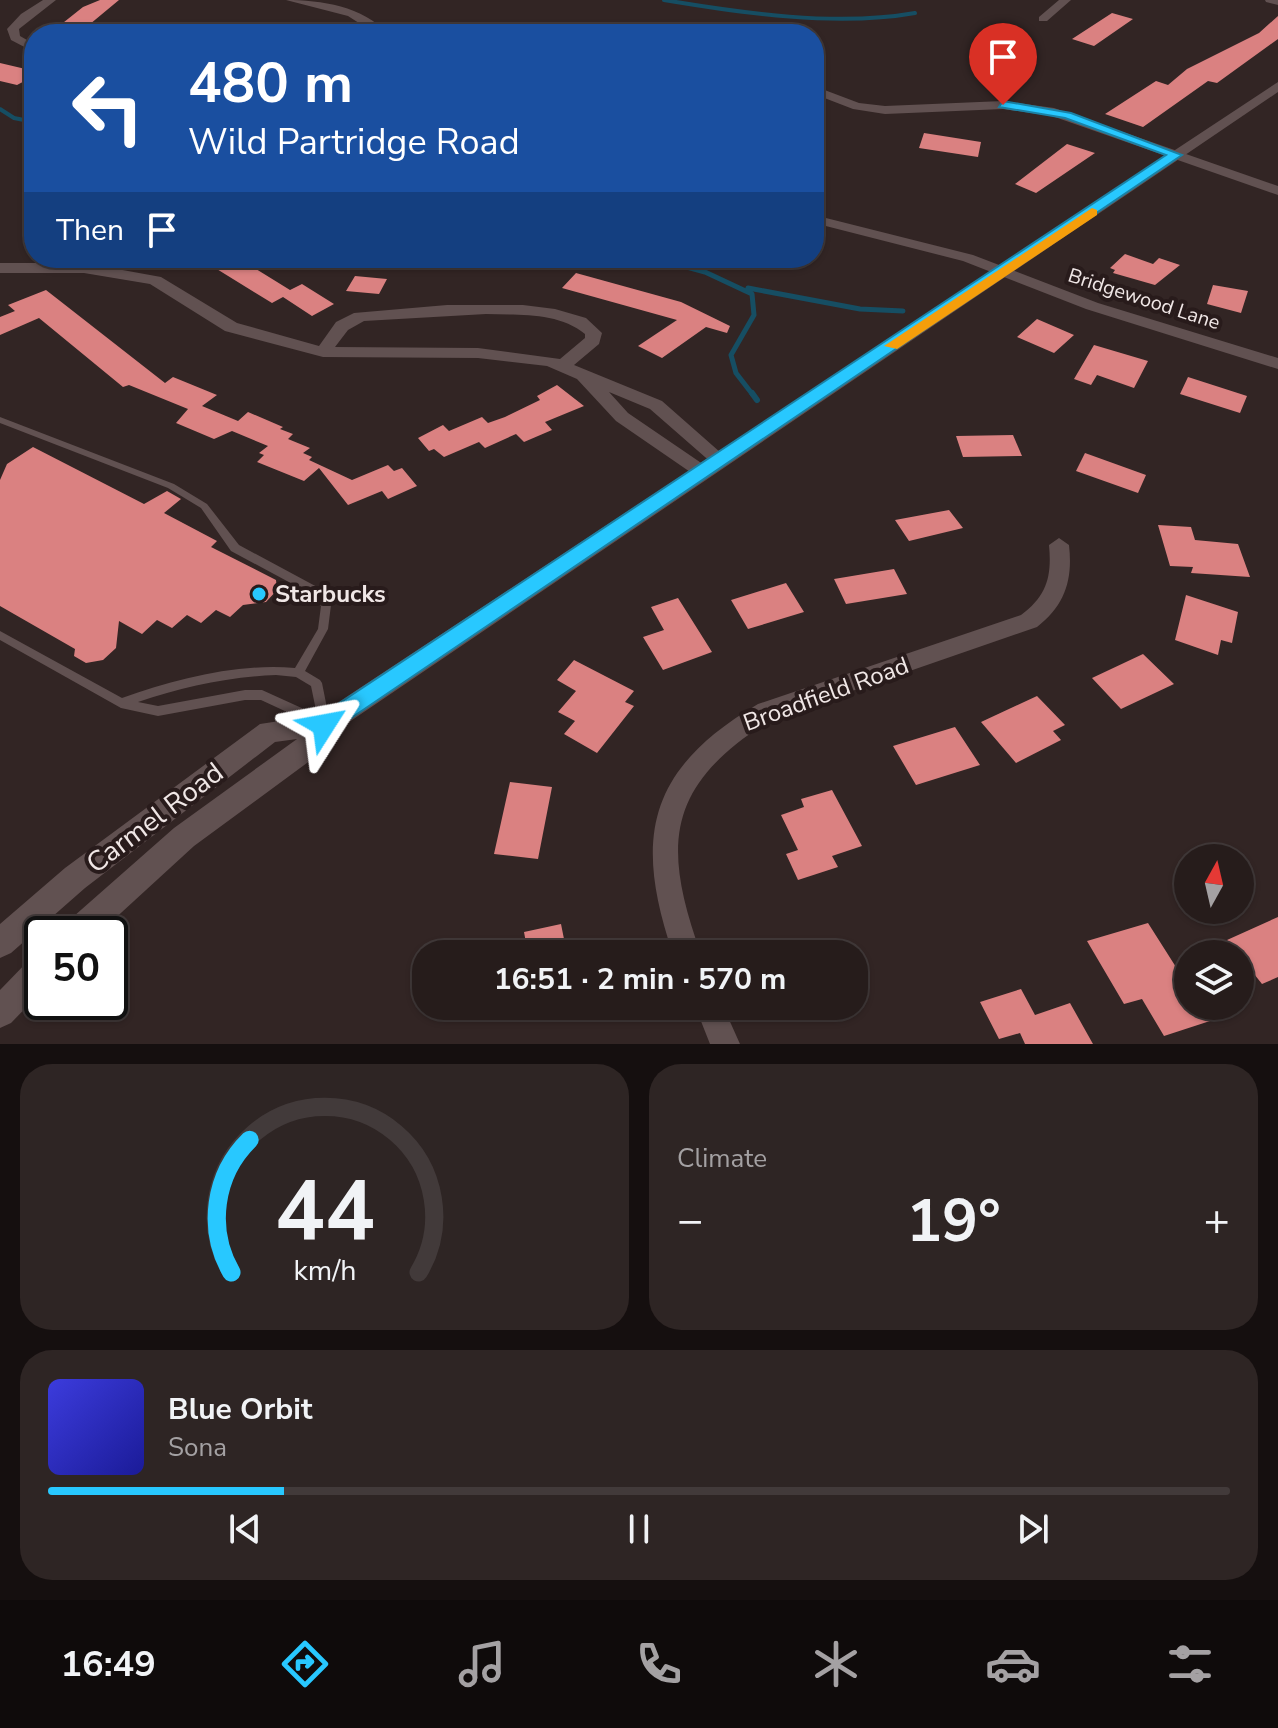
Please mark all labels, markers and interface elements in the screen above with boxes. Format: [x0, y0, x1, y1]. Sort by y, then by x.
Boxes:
pin [969, 23, 1037, 105]
icon: arrive [981, 35, 1025, 79]
text: 480 m [188, 45, 353, 122]
icon: left [56, 56, 160, 160]
text: Wild Partridge Road [188, 118, 520, 167]
icon: arrive [140, 208, 184, 252]
text: Then [56, 210, 124, 251]
street label: Bridgewood Lane [1065, 262, 1223, 336]
place label: Starbucks [275, 578, 386, 610]
marker: Starbucks [250, 585, 268, 603]
street label: Broadfield Road [739, 649, 913, 739]
position arrow [282, 683, 366, 767]
street label: Carmel Road [79, 754, 231, 882]
north arrow [1174, 844, 1254, 924]
map controls [1174, 844, 1254, 1020]
speed limit sign: 50 [24, 916, 128, 1020]
button: layers [1174, 940, 1254, 1020]
text: 16:51 · 2 min · 570 m [494, 959, 786, 1000]
text: Climate [677, 1141, 767, 1176]
text: 44 [275, 1155, 374, 1268]
text: 19° [906, 1180, 1001, 1262]
text: − [677, 1191, 703, 1251]
text: + [1204, 1191, 1230, 1251]
text: km/h [293, 1251, 356, 1290]
text: Blue Orbit [168, 1389, 312, 1430]
text: Sona [168, 1430, 227, 1465]
icon: previous [223, 1507, 267, 1551]
icon: pause [617, 1507, 661, 1551]
icon: next [1011, 1507, 1055, 1551]
icon: directions [277, 1636, 333, 1692]
icon: music [454, 1636, 510, 1692]
icon: phone [631, 1636, 687, 1692]
icon: climate [808, 1636, 864, 1692]
icon: car [985, 1636, 1041, 1692]
icon: filters [1162, 1636, 1218, 1692]
text: 16:49 [60, 1640, 156, 1689]

